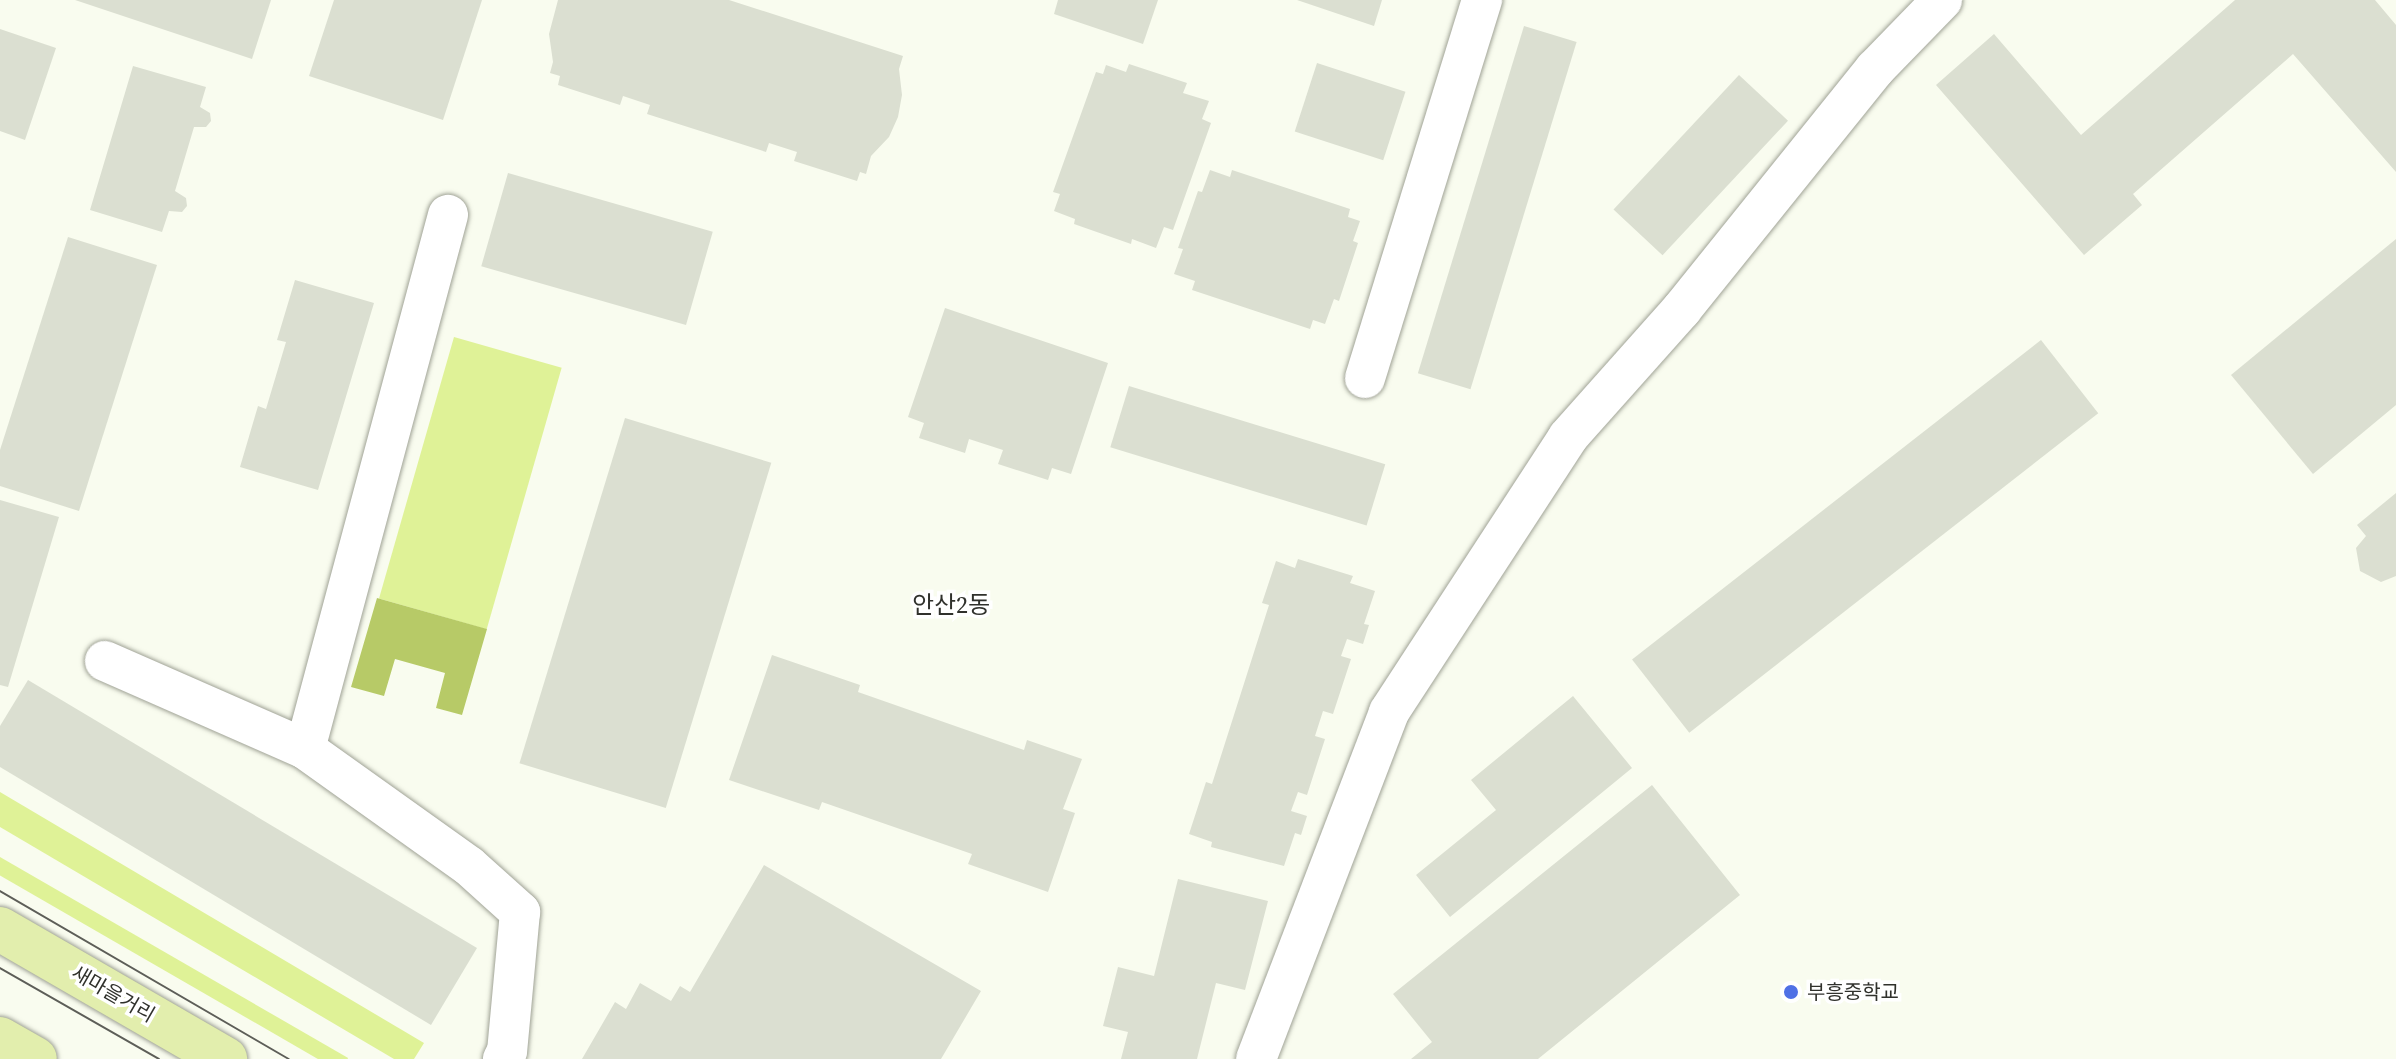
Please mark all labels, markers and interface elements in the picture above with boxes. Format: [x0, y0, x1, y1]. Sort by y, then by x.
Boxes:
district label: 안산2동 [912, 591, 990, 619]
street label: 새마을거리 [67, 961, 159, 1027]
place label: 부흥중학교 [1807, 980, 1899, 1004]
marker: 부흥중학교 [1782, 983, 1800, 1001]

